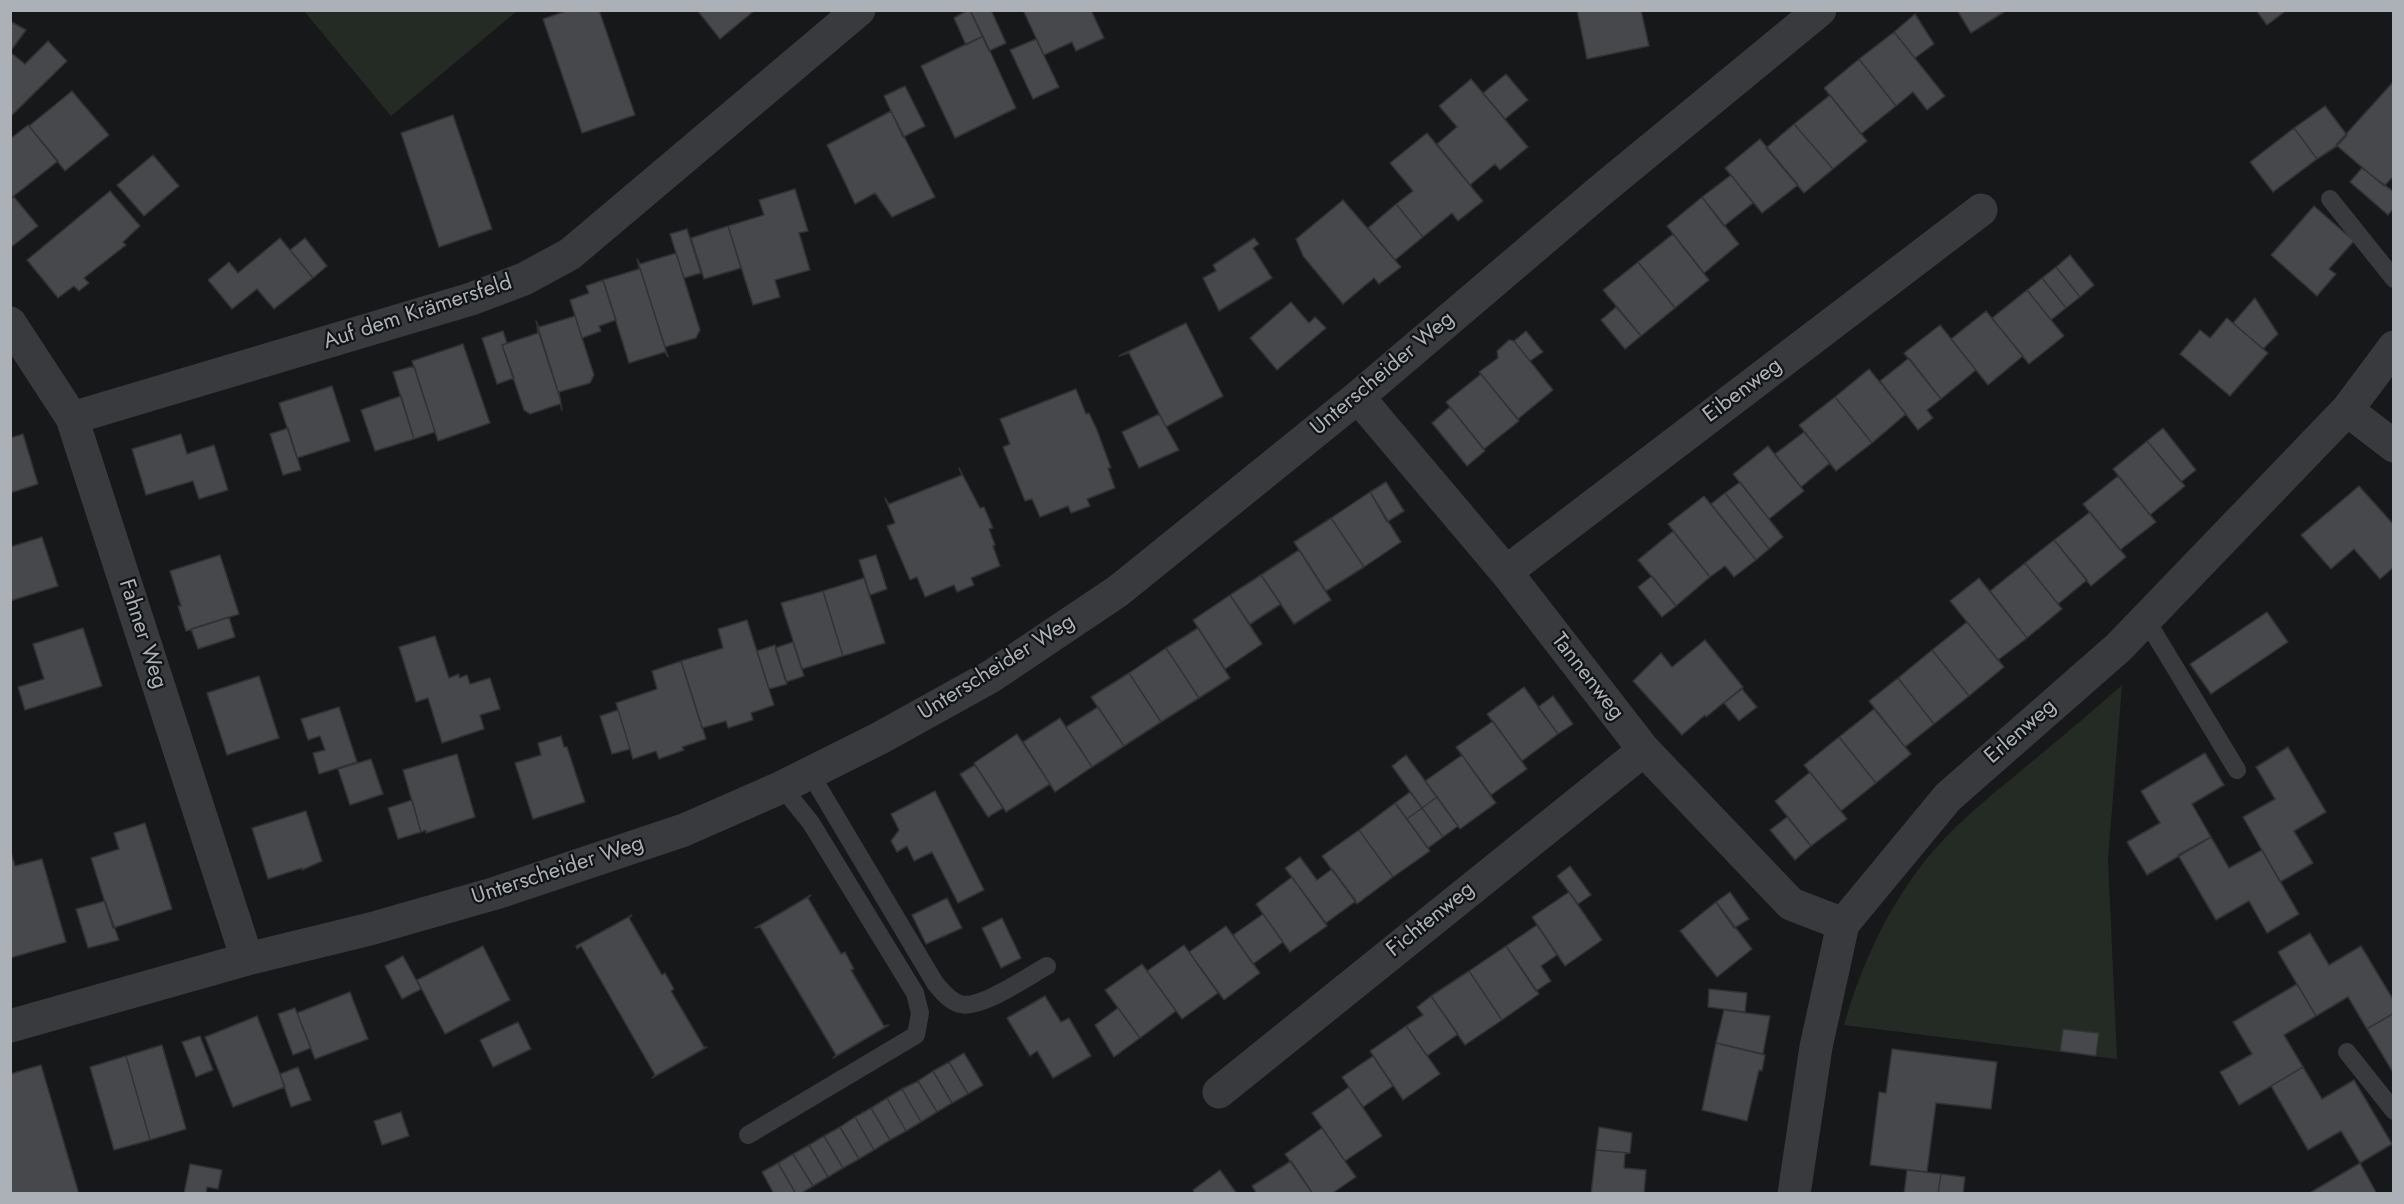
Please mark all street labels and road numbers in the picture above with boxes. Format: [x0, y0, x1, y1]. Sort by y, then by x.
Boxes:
street label: Auf dem Krämersfeld [320, 270, 516, 356]
street label: Unterscheider Weg [1306, 306, 1460, 442]
street label: Eibenweg [1698, 353, 1788, 429]
street label: Fahner Weg [112, 576, 172, 692]
street label: Unterscheider Weg [914, 609, 1080, 727]
street label: Tannenweg [1545, 628, 1629, 726]
street label: Erlenweg [1980, 694, 2062, 770]
street label: Unterscheider Weg [469, 831, 647, 911]
street label: Fichtenweg [1382, 877, 1480, 963]

